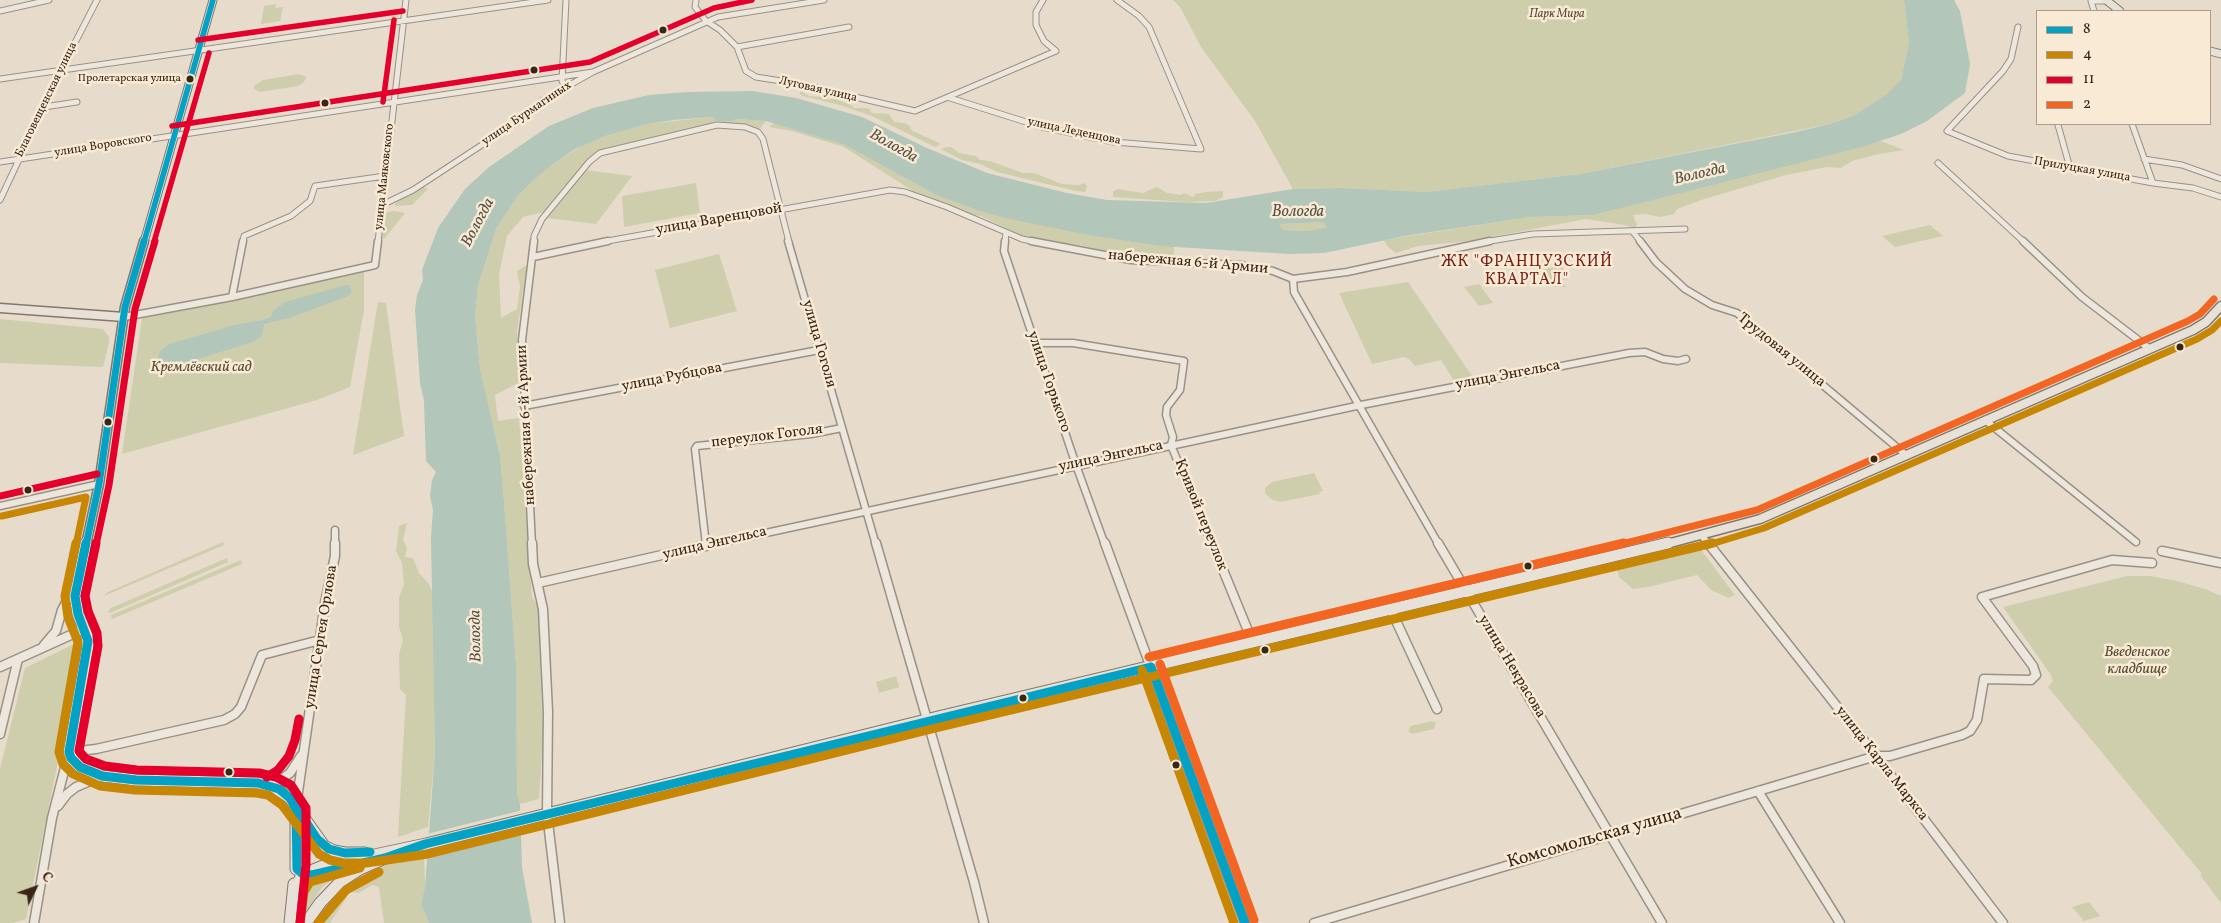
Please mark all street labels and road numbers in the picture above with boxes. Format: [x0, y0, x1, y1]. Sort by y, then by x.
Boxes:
street label: Благовещенская улица [13, 40, 81, 160]
street label: Луговая улица [777, 74, 859, 106]
street label: улица Бурмагиных [479, 79, 575, 149]
street label: улица Леденцова [1026, 115, 1122, 149]
street label: улица Маяковского [372, 123, 398, 231]
street label: улица Воровского [53, 131, 153, 161]
street label: Прилуцкая улица [2033, 154, 2131, 186]
street label: улица Варенцовой [654, 200, 784, 240]
street label: набережная 6-й Армии [1107, 247, 1269, 279]
street label: улица Гоголя [797, 298, 839, 390]
street label: Трудовая улица [1733, 310, 1829, 392]
street label: улица Горького [1022, 329, 1074, 435]
street label: набережная 6-й Армии [514, 344, 540, 506]
street label: улица Энгельса [1454, 357, 1562, 395]
street label: улица Рубцова [620, 359, 724, 397]
street label: переулок Гоголя [710, 421, 824, 453]
street label: улица Энгельса [1057, 437, 1165, 477]
street label: Кривой переулок [1169, 457, 1231, 573]
street label: улица Энгельса [661, 523, 769, 565]
street label: улица Сергея Орлова [302, 564, 342, 710]
street label: улица Некрасова [1473, 612, 1549, 722]
street label: улица Карла Маркса [1831, 703, 1931, 825]
street label: Комсомольская улица [1505, 804, 1685, 874]

